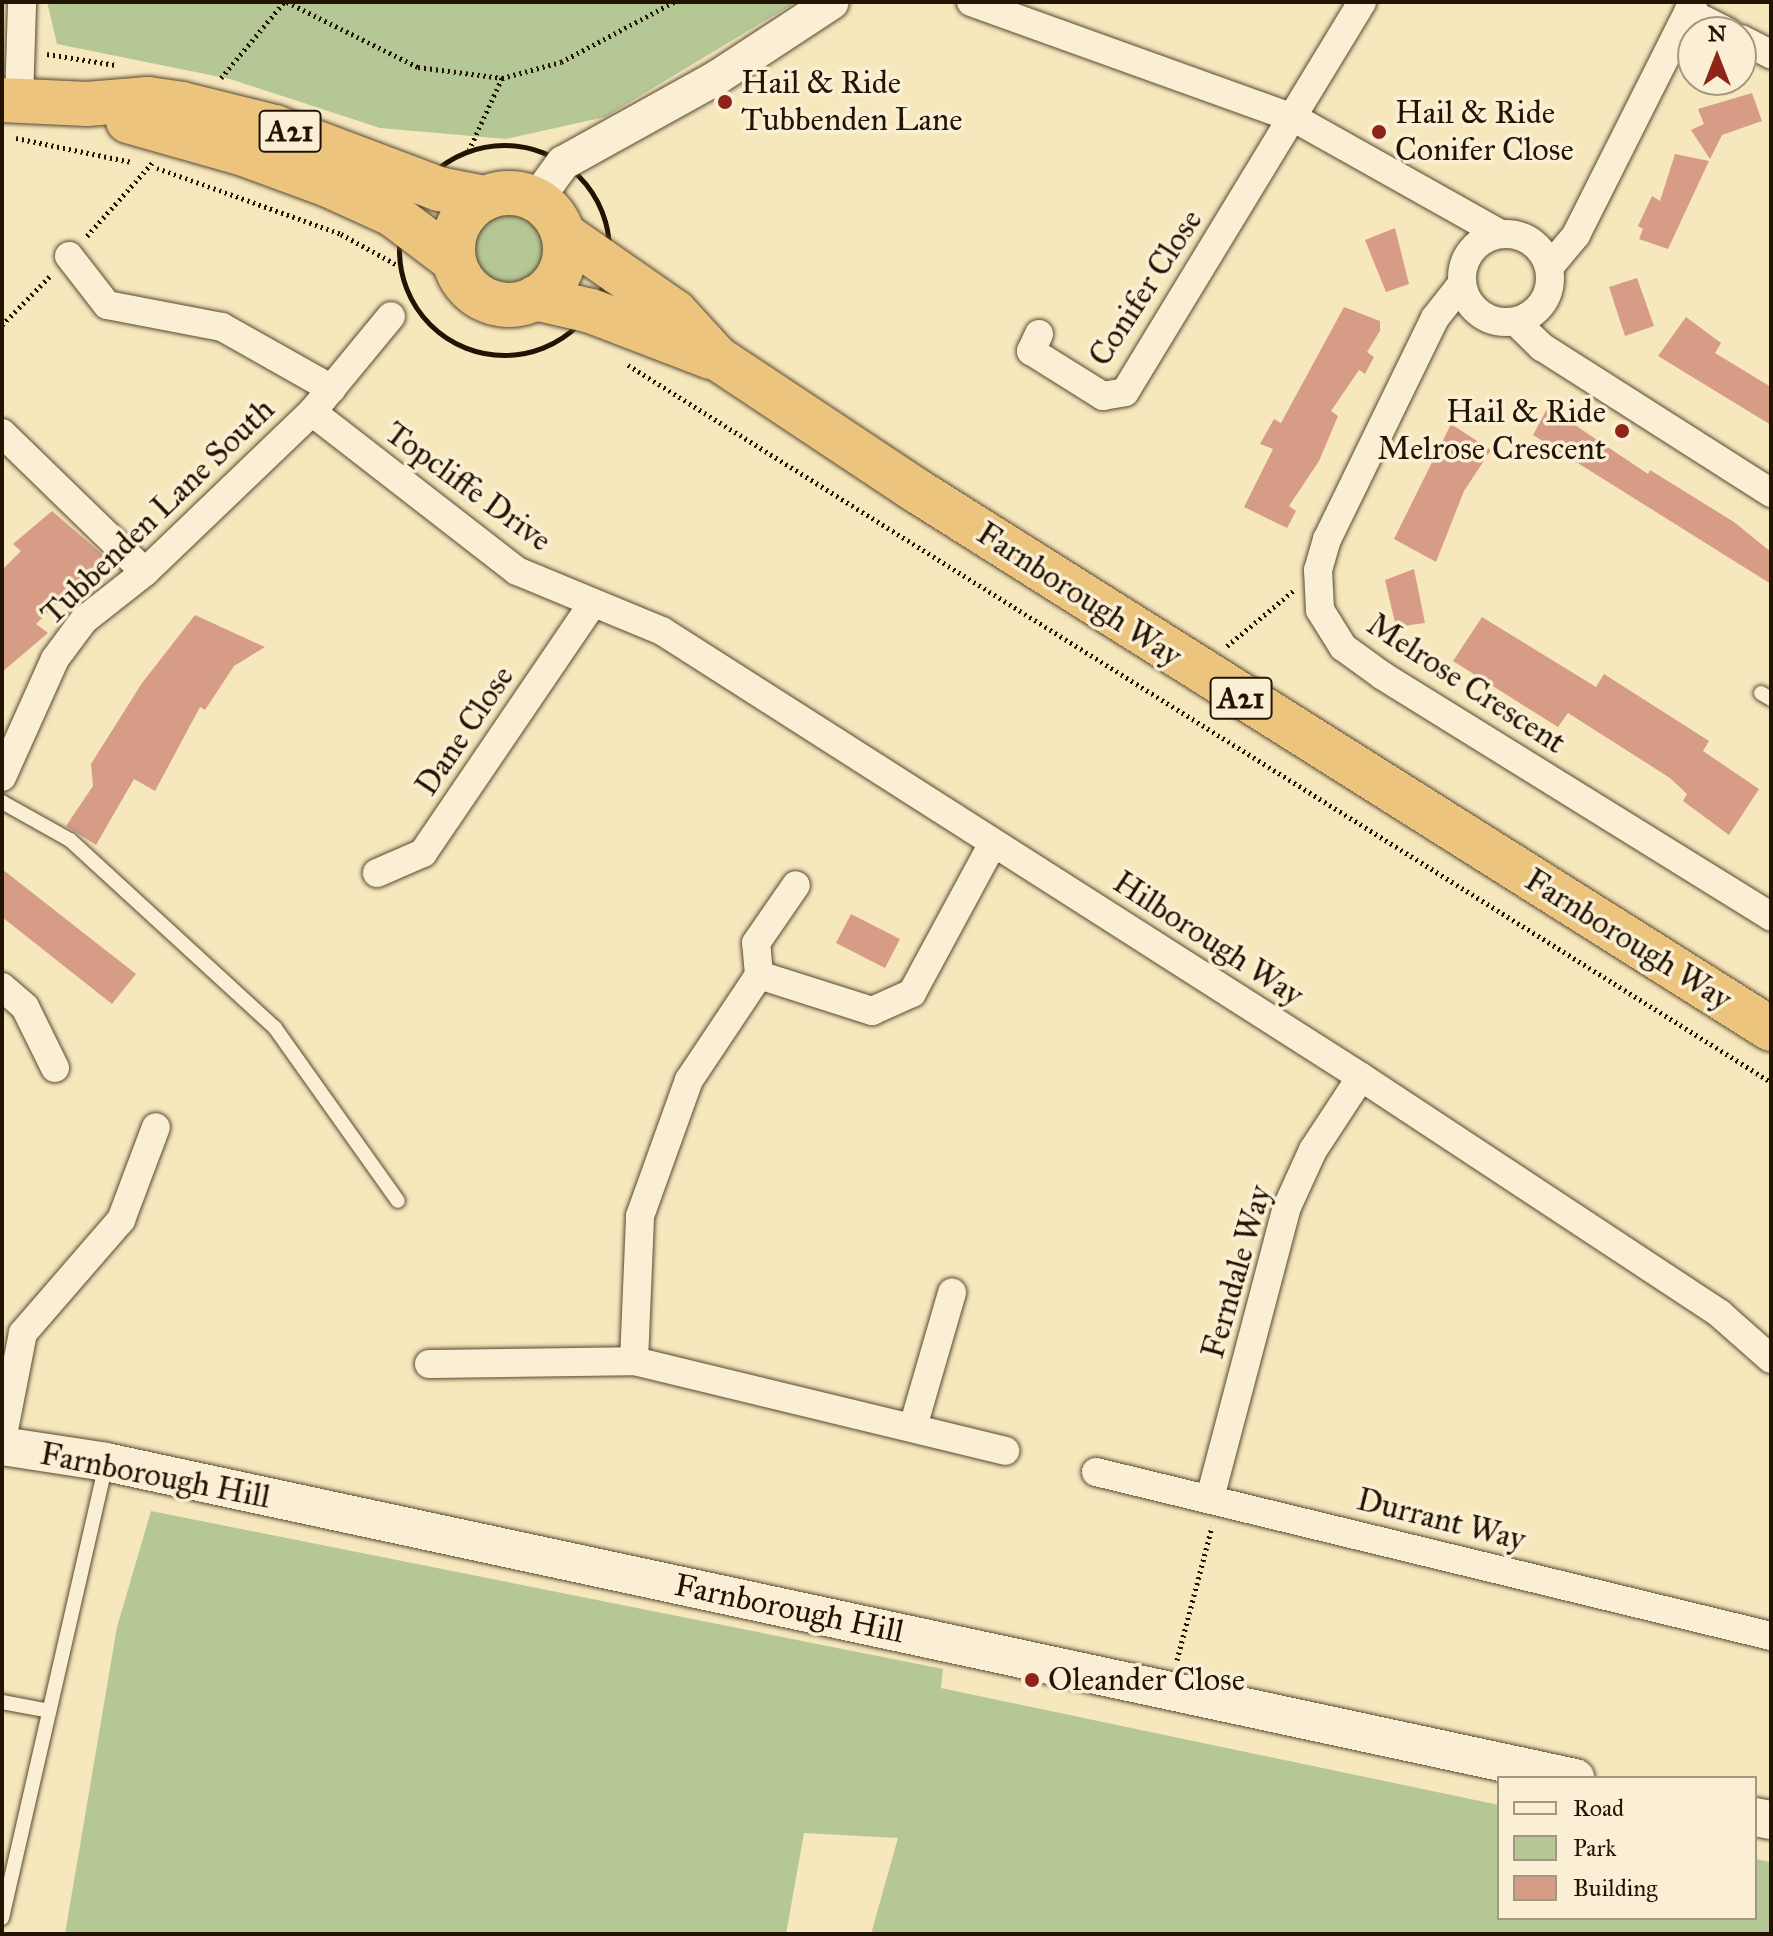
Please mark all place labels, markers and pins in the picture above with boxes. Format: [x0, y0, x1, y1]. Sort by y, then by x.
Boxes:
place label: Hail & Ride Tubbenden Lane [741, 65, 963, 140]
marker: Hail & Ride Tubbenden Lane [716, 93, 734, 111]
place label: Hail & Ride Conifer Close [1395, 95, 1574, 170]
marker: Hail & Ride Conifer Close [1370, 123, 1388, 141]
place label: Hail & Ride Melrose Crescent [1377, 394, 1606, 469]
marker: Hail & Ride Melrose Crescent [1613, 422, 1631, 440]
place label: Oleander Close [1048, 1661, 1245, 1699]
marker: Oleander Close [1023, 1671, 1041, 1689]

